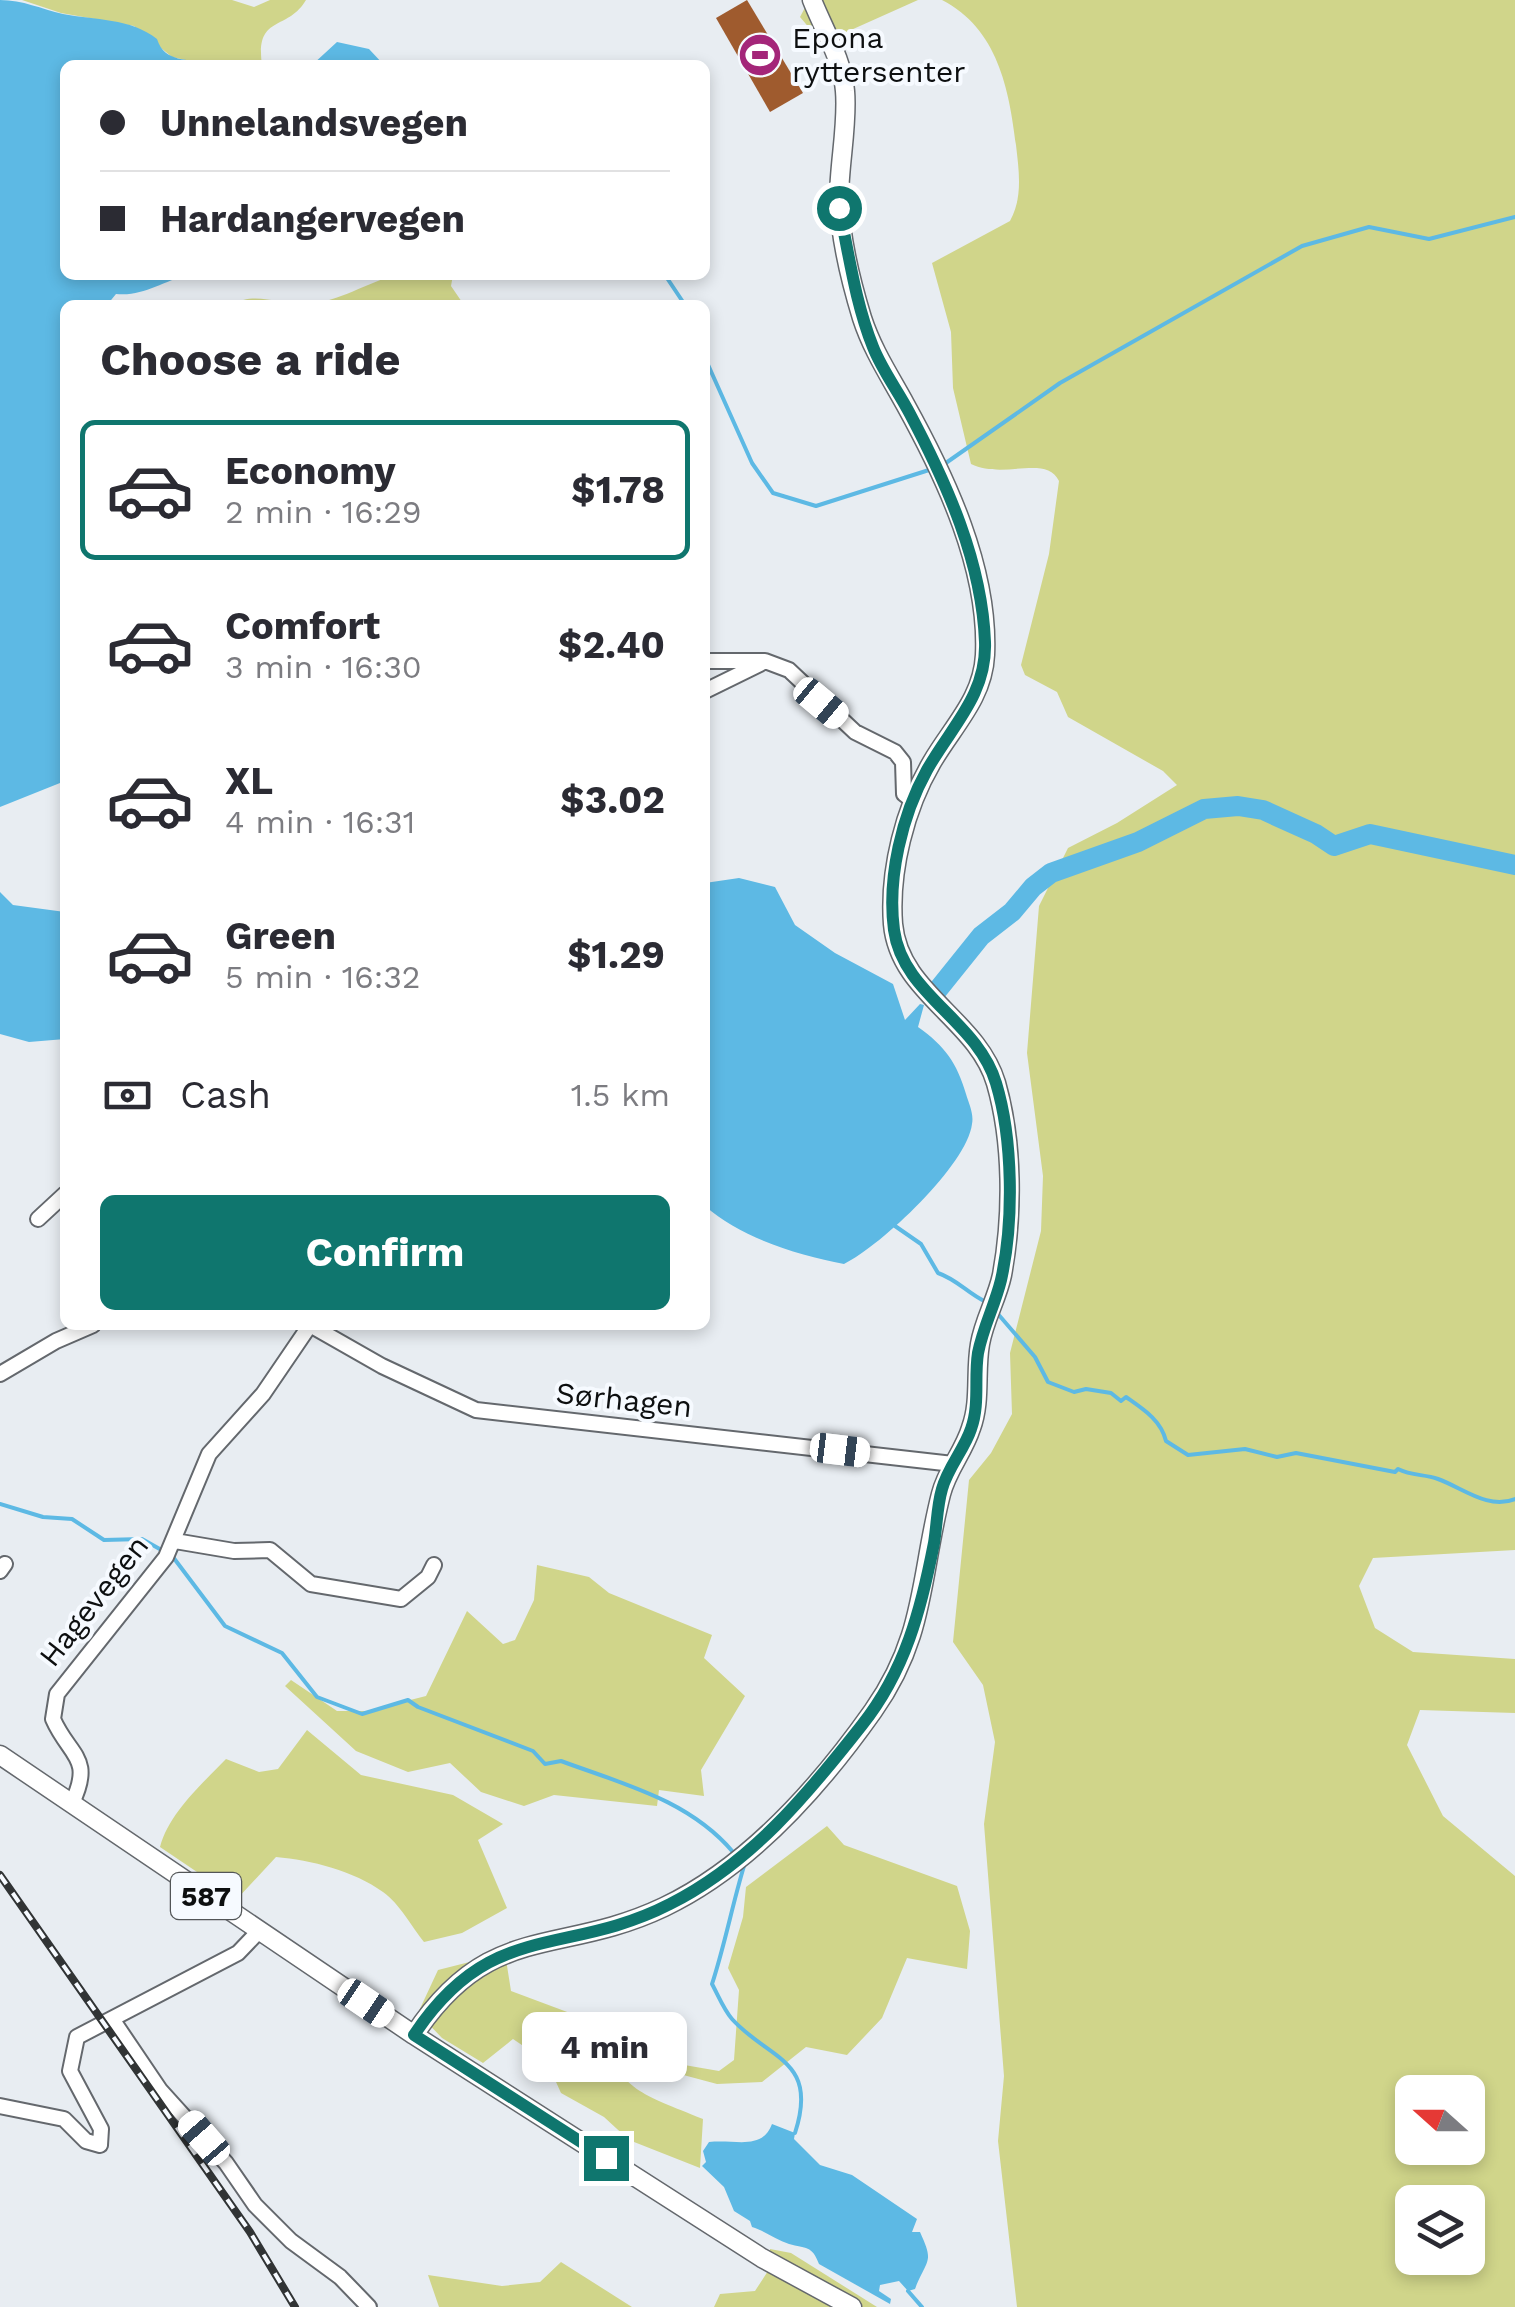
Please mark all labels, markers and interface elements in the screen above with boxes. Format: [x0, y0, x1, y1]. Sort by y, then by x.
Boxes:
place label: Epona ryttersenter [792, 20, 965, 89]
sports icon: Epona ryttersenter [737, 32, 783, 78]
text: Unnelandsvegen [160, 101, 468, 145]
route start [817, 186, 862, 231]
text: Hardangervegen [160, 197, 465, 241]
text: Choose a ride [100, 333, 400, 386]
icon: car [105, 445, 195, 535]
text: Economy [225, 449, 396, 493]
text: $1.78 [571, 468, 665, 512]
text: 2 min · 16:29 [225, 493, 422, 531]
icon: car [105, 600, 195, 690]
text: Comfort [225, 604, 380, 648]
text: $2.40 [558, 623, 665, 667]
text: 3 min · 16:30 [225, 648, 422, 686]
car [788, 672, 854, 734]
icon: car [105, 755, 195, 845]
text: XL [225, 759, 273, 803]
text: $3.02 [560, 778, 665, 822]
text: 4 min · 16:31 [225, 803, 415, 841]
icon: car [105, 910, 195, 1000]
text: Green [225, 914, 336, 958]
text: $1.29 [567, 933, 665, 977]
text: 5 min · 16:32 [225, 958, 421, 996]
icon: cash [100, 1068, 155, 1123]
text: Cash [180, 1073, 271, 1117]
text: 1.5 km [571, 1076, 670, 1114]
button: Confirm [100, 1195, 670, 1310]
street label: Sørhagen [554, 1375, 694, 1424]
car [808, 1431, 872, 1469]
street label: Hagevegen [32, 1528, 156, 1673]
road number: 587 [171, 1873, 241, 1919]
car [333, 1974, 399, 2032]
callout: 4 min [524, 2013, 688, 2083]
text: 4 min [560, 2028, 649, 2066]
north arrow [1395, 2075, 1485, 2165]
map controls [1395, 2075, 1485, 2275]
car [173, 2106, 235, 2170]
route end [584, 2136, 629, 2181]
button: layers [1395, 2185, 1485, 2275]

